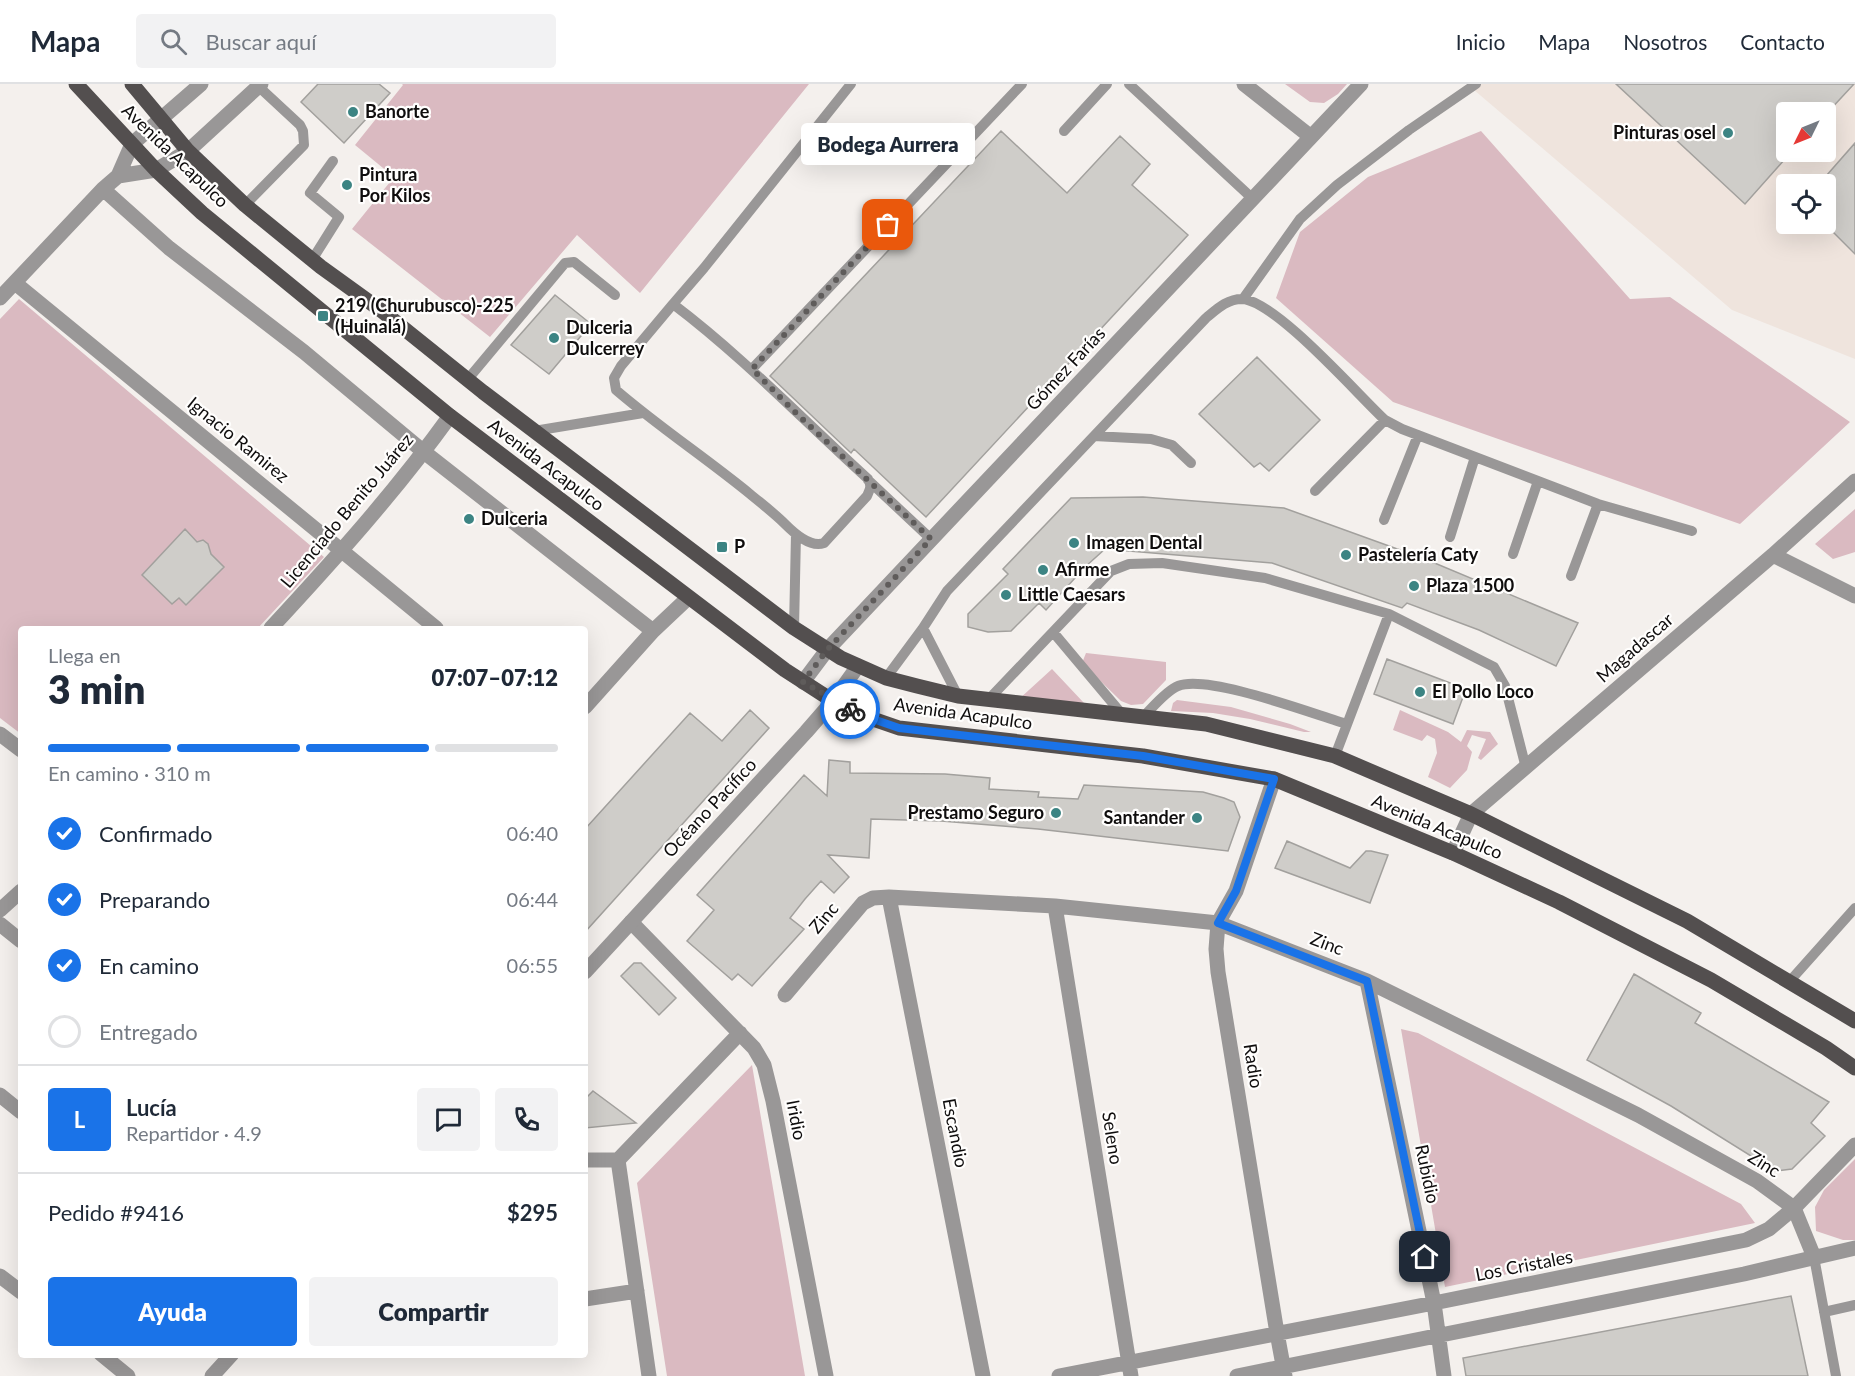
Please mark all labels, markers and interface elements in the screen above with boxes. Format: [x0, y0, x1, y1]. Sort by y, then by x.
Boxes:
search box [136, 14, 556, 68]
text: Mapa [30, 24, 100, 58]
icon: search [157, 25, 190, 58]
text: Buscar aquí [205, 28, 317, 55]
text: Inicio [1456, 29, 1505, 54]
text: Mapa [1538, 29, 1590, 54]
text: Nosotros [1623, 29, 1707, 54]
text: Contacto [1740, 29, 1825, 54]
street label: Avenida Acapulco [118, 99, 234, 212]
place label: Banorte [365, 100, 430, 122]
north arrow [1776, 102, 1836, 162]
map controls [1776, 102, 1836, 234]
marker: Banorte [346, 105, 360, 119]
place label: Pinturas osel [1613, 121, 1716, 143]
callout: Bodega Aurrera [801, 123, 975, 165]
marker: Pinturas osel [1721, 126, 1735, 140]
text: Bodega Aurrera [817, 132, 959, 156]
place label: Pintura Por Kilos [359, 163, 430, 206]
button: locate [1776, 174, 1836, 234]
marker: Pintura Por Kilos [340, 178, 354, 192]
pin [862, 199, 913, 250]
icon: bag [871, 208, 904, 241]
place label: 219 (Churubusco)-225 (Huinalá) [335, 294, 514, 337]
marker: 219 (Churubusco)-225 (Huinalá) [316, 309, 330, 323]
place label: Dulceria Dulcerrey [566, 316, 645, 359]
street label: Gómez Farías [1021, 322, 1110, 414]
marker: Dulceria Dulcerrey [547, 331, 561, 345]
street label: Ignacio Ramirez [184, 392, 294, 487]
street label: Avenida Acapulco [484, 413, 609, 515]
street label: Licenciado Benito Juárez [275, 429, 417, 592]
place label: Dulceria [481, 507, 548, 529]
marker: Dulceria [462, 512, 476, 526]
place label: Imagen Dental [1086, 531, 1202, 553]
place label: P [734, 535, 745, 557]
marker: Imagen Dental [1067, 536, 1081, 550]
marker: P [715, 540, 729, 554]
place label: Pastelería Caty [1358, 543, 1479, 565]
marker: Pastelería Caty [1339, 548, 1353, 562]
place label: Afirme [1054, 558, 1110, 580]
marker: Afirme [1036, 563, 1050, 577]
place label: Plaza 1500 [1426, 574, 1514, 596]
marker: Plaza 1500 [1407, 579, 1421, 593]
place label: Little Caesars [1018, 583, 1125, 605]
marker: Little Caesars [999, 588, 1013, 602]
street label: Magadascar [1591, 608, 1678, 687]
text: Llega en [48, 643, 121, 667]
text: 07:07–07:12 [432, 664, 558, 691]
text: 3 min [48, 666, 145, 712]
courier [820, 679, 880, 739]
place label: El Pollo Loco [1432, 680, 1534, 702]
marker: El Pollo Loco [1413, 685, 1427, 699]
street label: Avenida Acapulco [892, 692, 1034, 734]
icon: bike [834, 693, 867, 726]
street label: Océano Pacífico [658, 753, 761, 861]
text: En camino · 310 m [48, 761, 211, 785]
street label: Avenida Acapulco [1369, 789, 1506, 864]
place label: Prestamo Seguro [907, 801, 1044, 823]
marker: Prestamo Seguro [1049, 806, 1063, 820]
place label: Santander [1104, 806, 1185, 828]
marker: Santander [1190, 811, 1204, 825]
icon: check [48, 817, 81, 850]
text: Confirmado [99, 820, 212, 847]
text: 06:40 [507, 821, 558, 845]
icon: check [48, 883, 81, 916]
text: Preparando [99, 886, 210, 913]
text: 06:44 [507, 887, 558, 911]
street label: Zinc [804, 897, 843, 937]
street label: Zinc [1308, 927, 1347, 960]
icon: check [48, 949, 81, 982]
text: En camino [99, 952, 199, 979]
text: 06:55 [507, 953, 558, 977]
text: Entregado [99, 1018, 198, 1045]
street label: Radio [1240, 1042, 1268, 1090]
button: chat [417, 1088, 480, 1151]
button: phone [495, 1088, 558, 1151]
text: Lucía [126, 1094, 177, 1121]
street label: Escandio [938, 1096, 973, 1169]
street label: Iridio [782, 1098, 812, 1142]
text: L [74, 1106, 85, 1133]
street label: Seleno [1098, 1110, 1128, 1166]
text: Repartidor · 4.9 [126, 1121, 262, 1145]
street label: Rubidio [1411, 1142, 1445, 1205]
street label: Zinc [1744, 1145, 1785, 1182]
text: Pedido #9416 [48, 1199, 184, 1226]
text: $295 [507, 1199, 558, 1226]
pin [1399, 1231, 1450, 1282]
icon: home [1408, 1240, 1441, 1273]
street label: Los Cristales [1473, 1245, 1575, 1285]
button: Ayuda [48, 1277, 297, 1346]
button: Compartir [309, 1277, 558, 1346]

